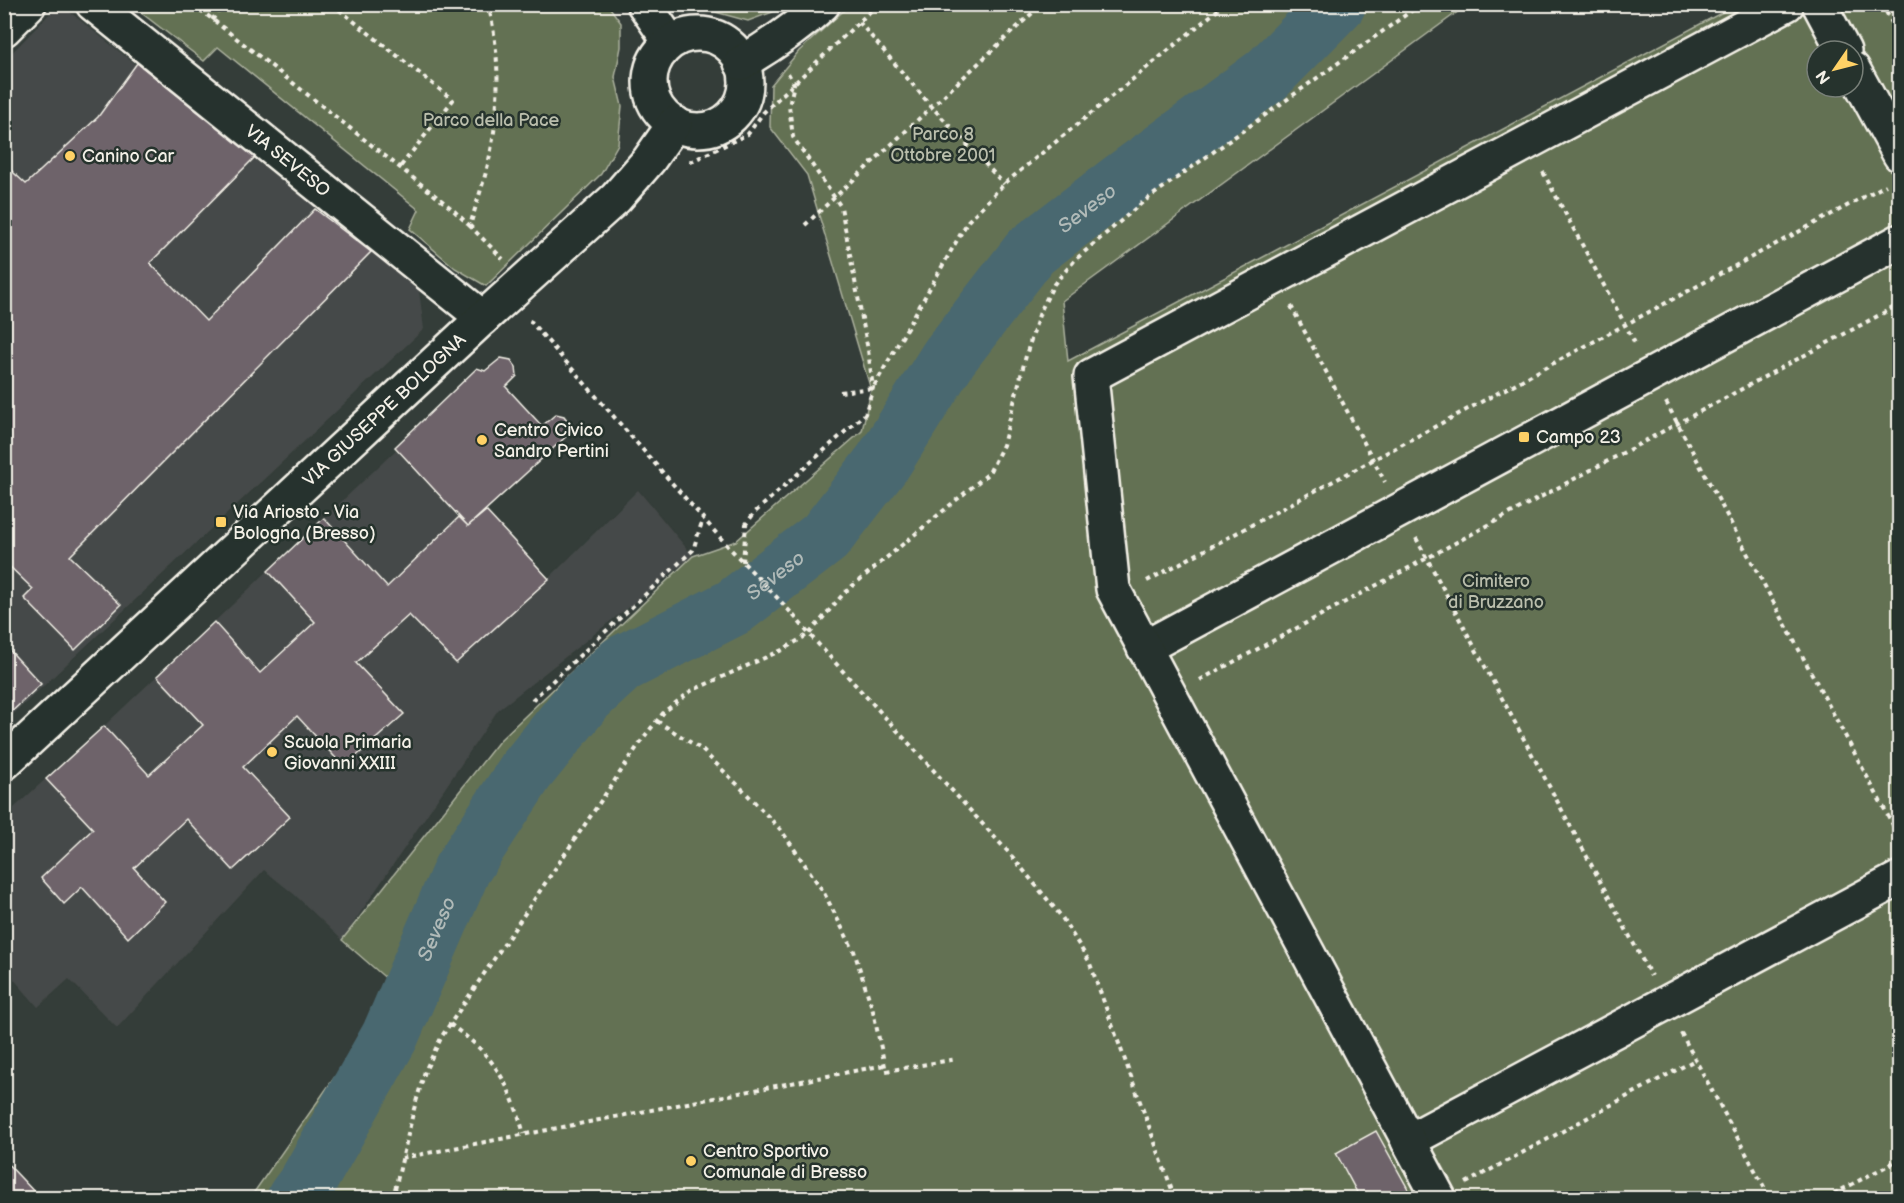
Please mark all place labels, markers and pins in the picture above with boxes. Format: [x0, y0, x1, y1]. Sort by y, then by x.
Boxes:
place label: Canino Car [82, 146, 175, 167]
marker: Canino Car [63, 149, 77, 163]
place label: Centro Civico Sandro Pertini [494, 420, 609, 462]
place label: Campo 23 [1536, 427, 1621, 448]
marker: Campo 23 [1517, 430, 1531, 444]
marker: Centro Civico Sandro Pertini [475, 433, 489, 447]
place label: Via Ariosto - Via Bologna (Bresso) [233, 502, 376, 544]
marker: Via Ariosto - Via Bologna (Bresso) [214, 515, 228, 529]
place label: Scuola Primaria Giovanni XXIII [284, 732, 412, 774]
marker: Scuola Primaria Giovanni XXIII [265, 745, 279, 759]
place label: Centro Sportivo Comunale di Bresso [703, 1141, 867, 1183]
marker: Centro Sportivo Comunale di Bresso [684, 1154, 698, 1168]

